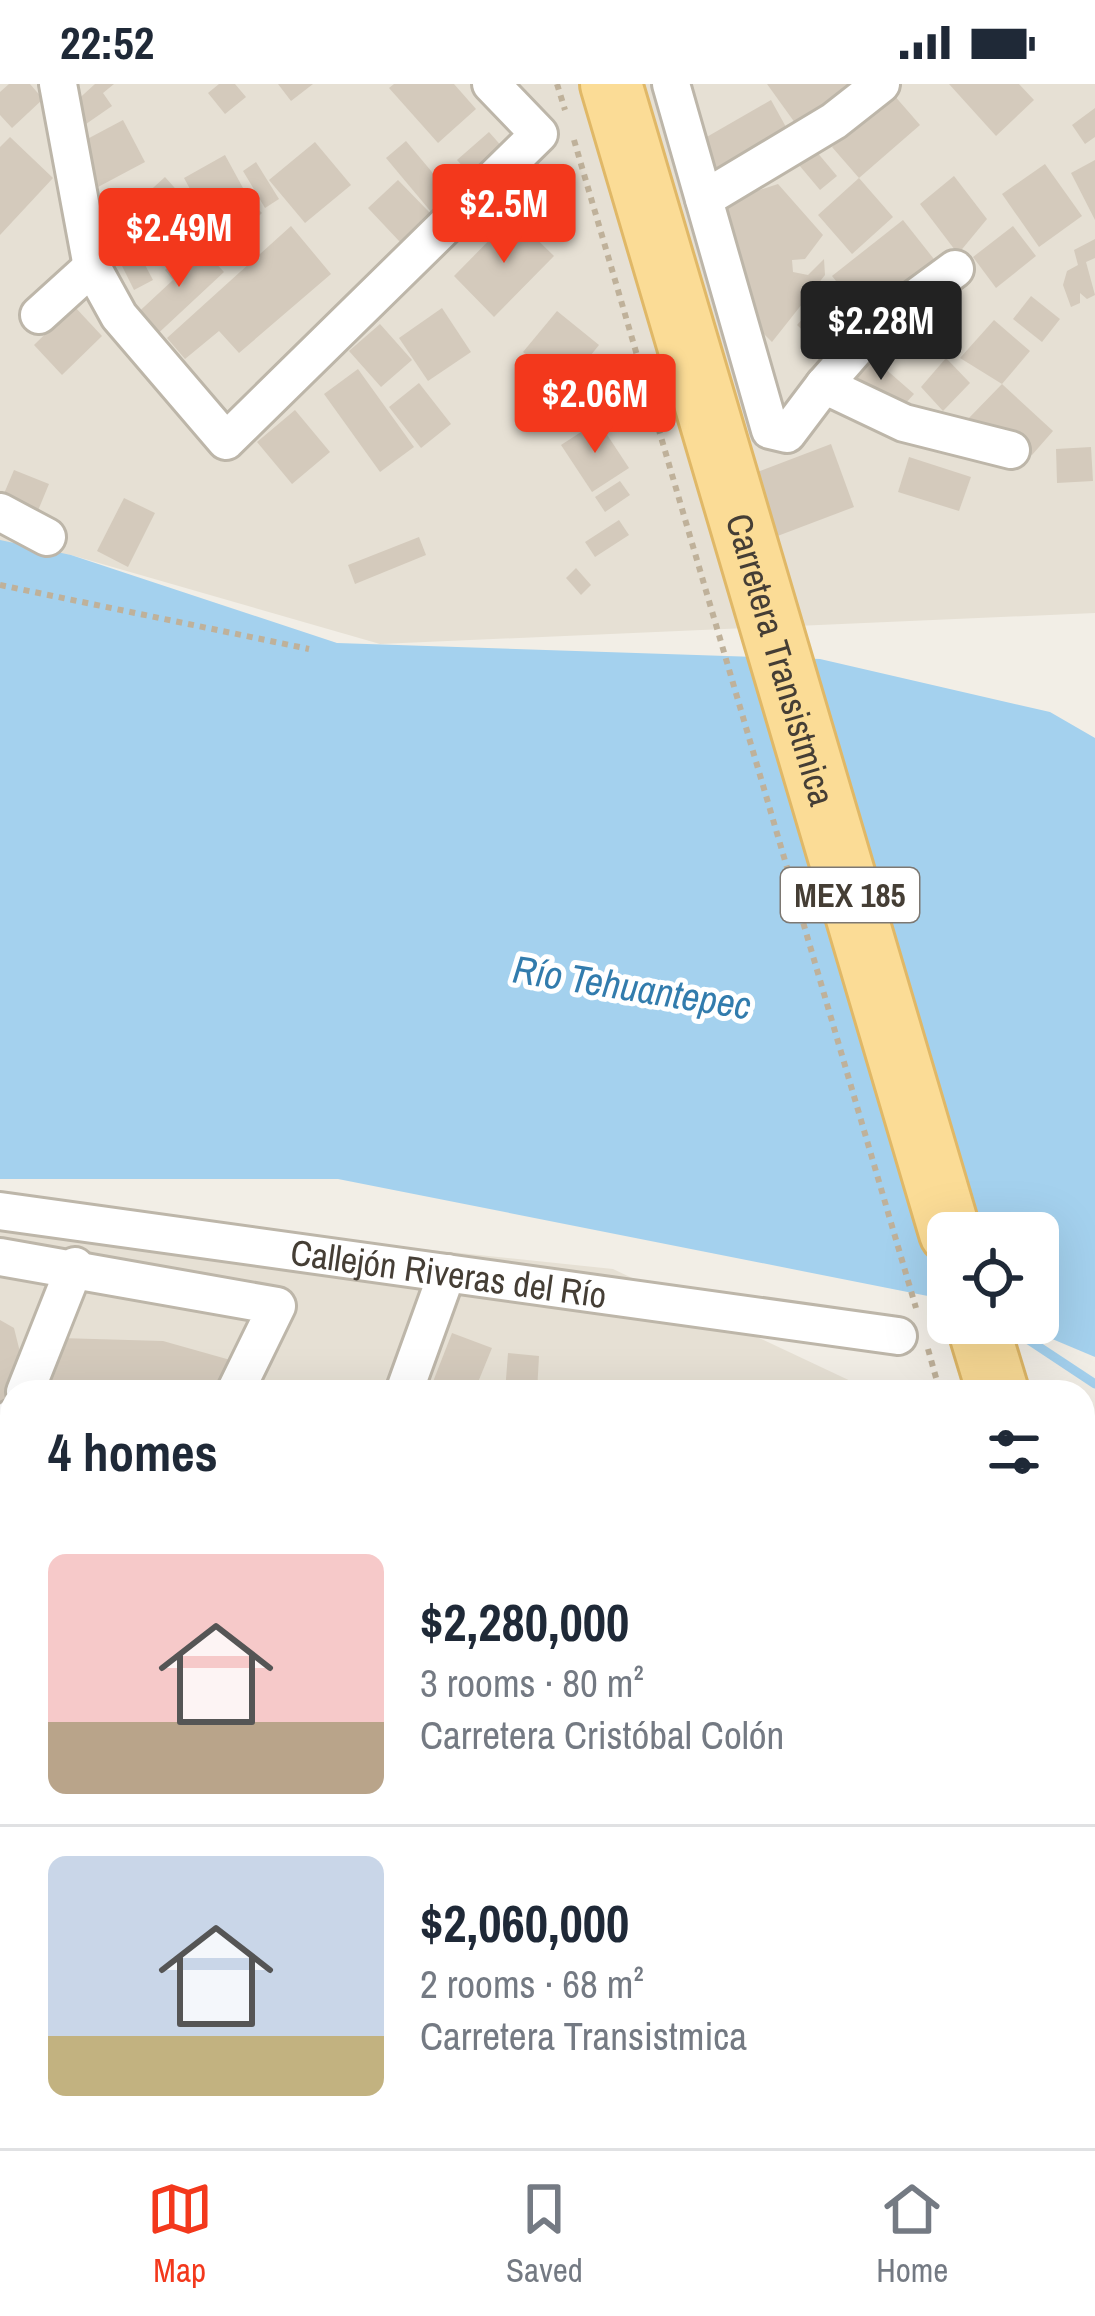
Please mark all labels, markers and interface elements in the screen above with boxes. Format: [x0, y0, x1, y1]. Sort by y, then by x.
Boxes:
text: 22:52 [60, 12, 154, 73]
pin: $2.5M [420, 164, 588, 266]
text: $2.5M [460, 177, 548, 229]
pin: $2.49M [81, 188, 277, 290]
text: $2.49M [126, 201, 232, 253]
pin: $2.28M [783, 281, 979, 383]
text: $2.28M [828, 294, 934, 346]
pin: $2.06M [497, 354, 693, 456]
text: $2.06M [542, 367, 648, 419]
street label: Carretera Transistmica [715, 508, 847, 811]
road number: MEX 185 [781, 868, 919, 922]
water label: Río Tehuantepec [509, 943, 755, 1031]
map controls [927, 1212, 1059, 1344]
button: locate [927, 1212, 1059, 1344]
street label: Callejón Riveras del Río [288, 1228, 610, 1319]
text: 4 homes [48, 1418, 218, 1487]
icon: filters [981, 1419, 1047, 1485]
text: $2,280,000 [420, 1588, 629, 1657]
icon: home [144, 1602, 288, 1746]
text: 3 rooms · 80 m² [420, 1657, 644, 1709]
text: Carretera Cristóbal Colón [420, 1709, 784, 1761]
text: $2,060,000 [420, 1889, 629, 1958]
icon: home [144, 1904, 288, 2048]
text: 2 rooms · 68 m² [420, 1958, 644, 2010]
text: Carretera Transistmica [420, 2010, 747, 2062]
tab: Map [147, 2176, 213, 2292]
tab: Saved [506, 2176, 583, 2292]
tab: Home [876, 2176, 948, 2292]

